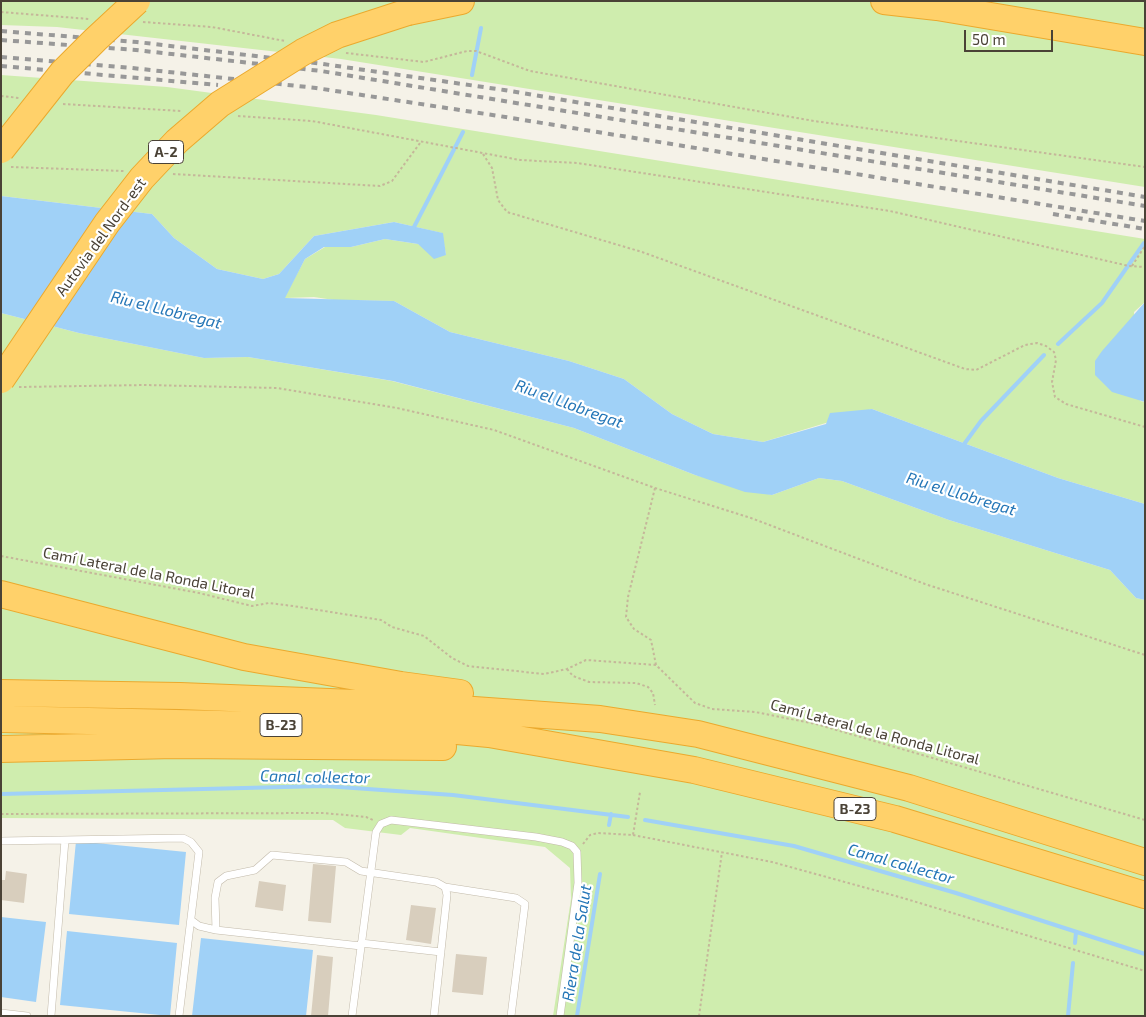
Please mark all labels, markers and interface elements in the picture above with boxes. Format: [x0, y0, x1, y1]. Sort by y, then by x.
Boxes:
scale bar [966, 20, 1055, 52]
text: 50 m [972, 30, 1006, 48]
road number: A-2 [148, 140, 184, 163]
street label: Autovia del Nord-est [52, 175, 150, 299]
water label: Riu el Llobregat [109, 287, 223, 333]
water label: Riu el Llobregat [512, 376, 626, 432]
water label: Riu el Llobregat [904, 468, 1018, 520]
street label: Camí Lateral de la Ronda Litoral [41, 544, 257, 602]
street label: Camí Lateral de la Ronda Litoral [768, 695, 982, 769]
road number: B-23 [260, 714, 302, 736]
water label: Canal col·lector [260, 766, 370, 788]
road number: B-23 [834, 798, 876, 821]
water label: Canal col·lector [846, 840, 956, 888]
water label: Riera de la Salut [558, 883, 596, 1003]

